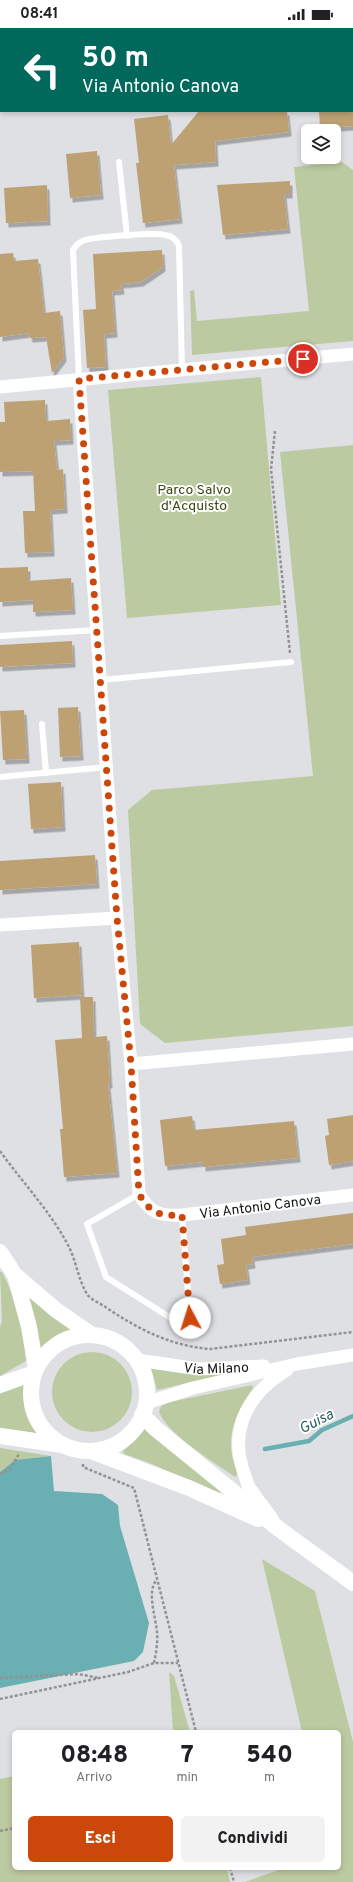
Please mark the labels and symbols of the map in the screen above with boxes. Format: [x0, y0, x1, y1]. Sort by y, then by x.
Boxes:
pin [286, 342, 320, 376]
park label: Parco Salvo d'Acquisto [157, 482, 231, 515]
street label: Via Antonio Canova [199, 1192, 322, 1223]
position arrow [169, 1297, 211, 1339]
street label: Via Milano [182, 1360, 250, 1379]
water label: Guisa [296, 1406, 337, 1439]

